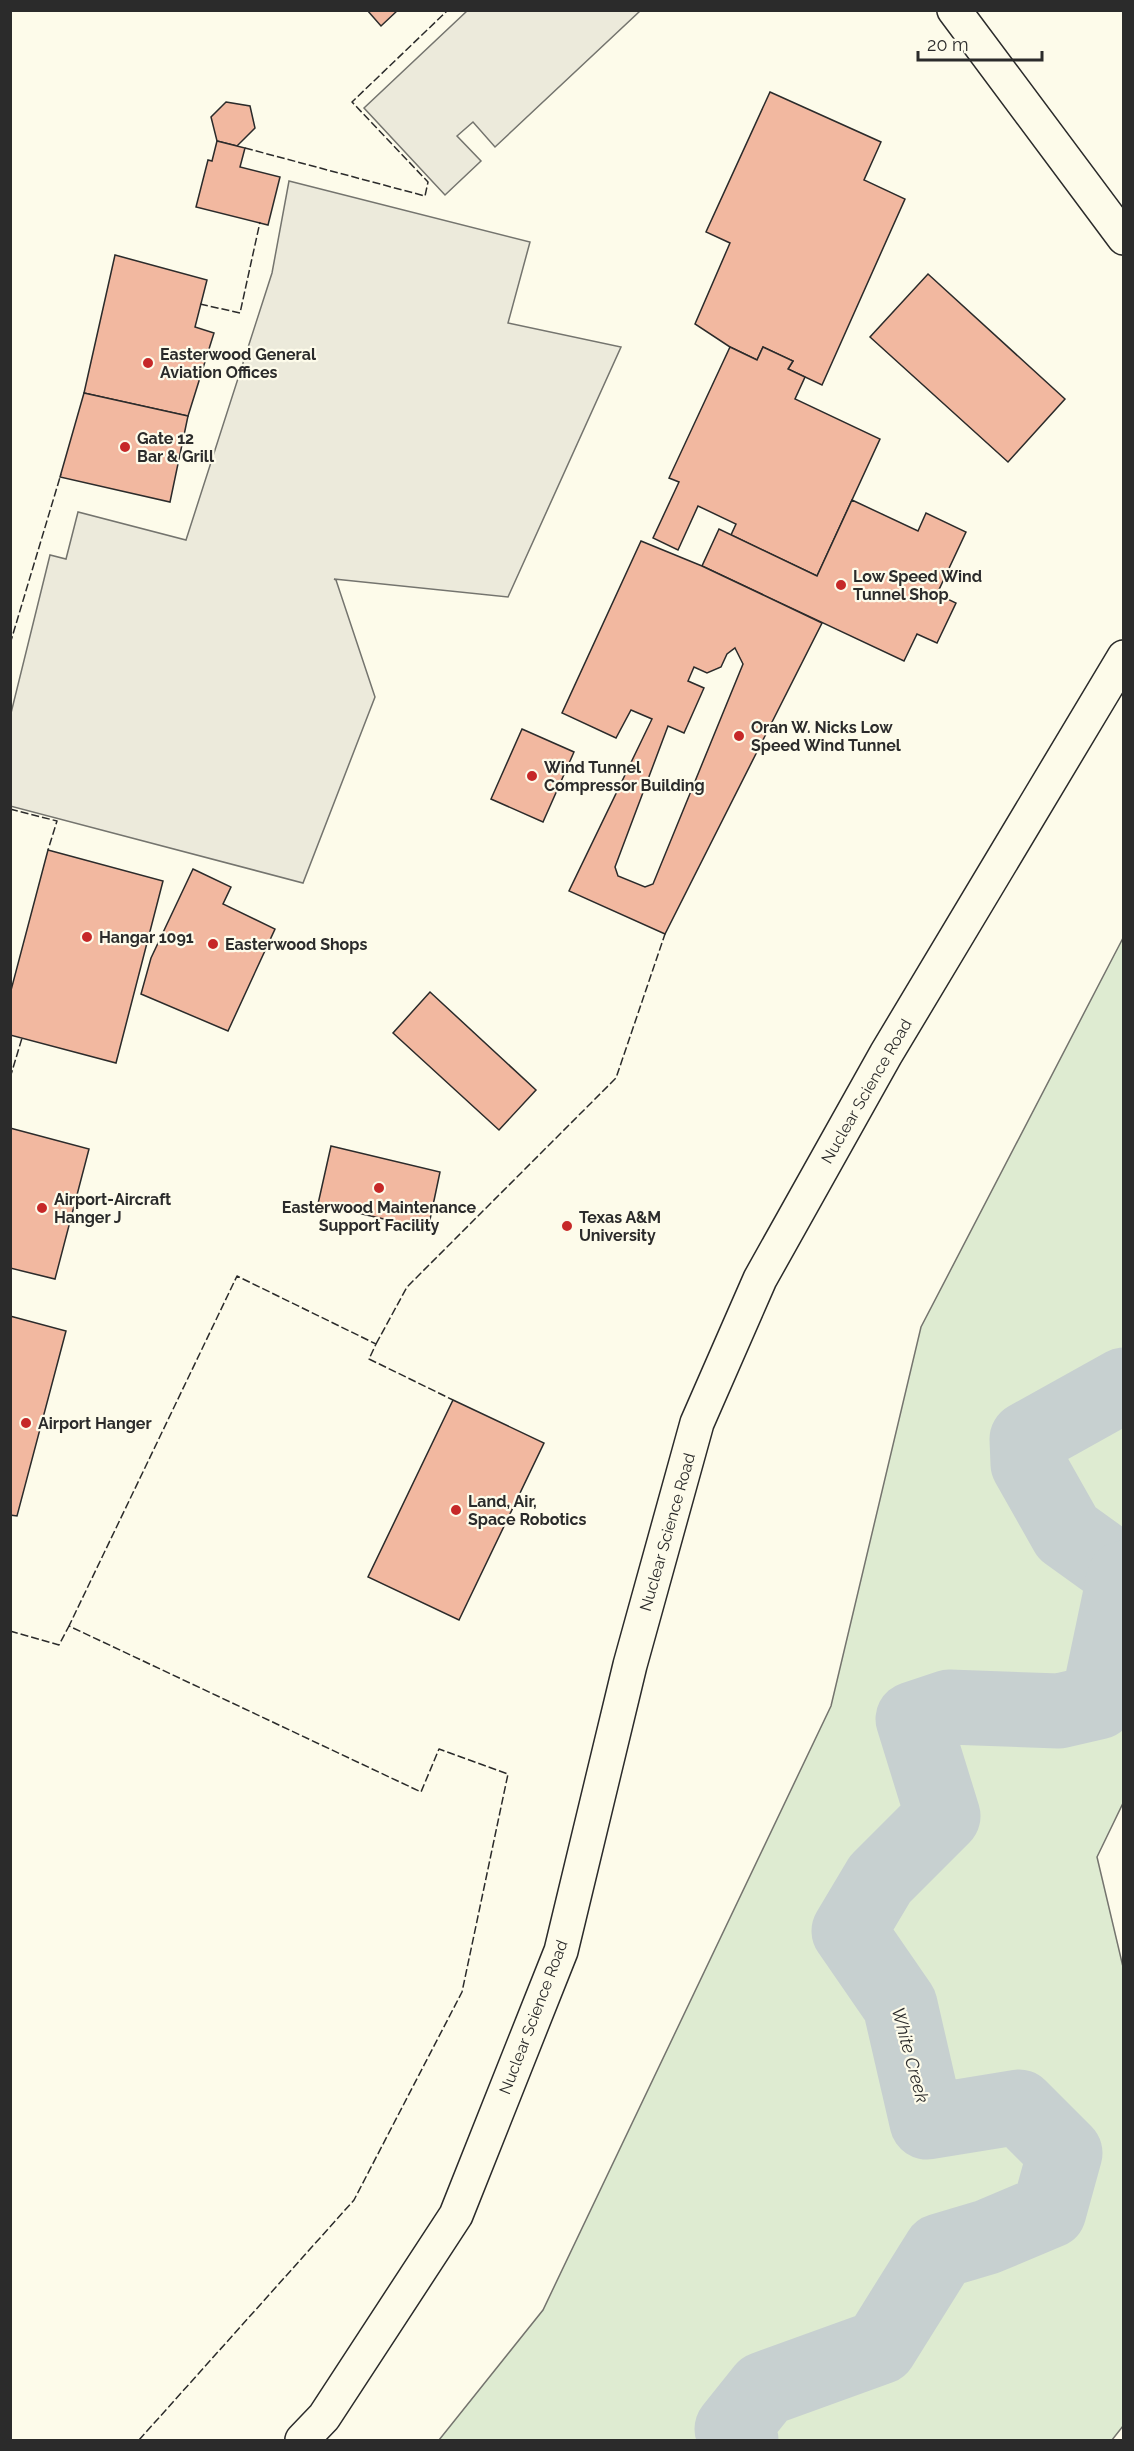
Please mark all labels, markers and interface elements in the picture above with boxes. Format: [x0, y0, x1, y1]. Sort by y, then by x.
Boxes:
scale bar [918, 24, 1042, 62]
text: 20 m [927, 34, 969, 55]
place label: Easterwood General Aviation Offices [160, 345, 317, 382]
marker: Easterwood General Aviation Offices [141, 356, 155, 370]
place label: Gate 12 Bar & Grill [137, 429, 215, 466]
marker: Gate 12 Bar & Grill [118, 440, 132, 454]
place label: Low Speed Wind Tunnel Shop [853, 567, 982, 604]
marker: Low Speed Wind Tunnel Shop [834, 578, 848, 592]
place label: Oran W. Nicks Low Speed Wind Tunnel [751, 718, 902, 755]
marker: Oran W. Nicks Low Speed Wind Tunnel [732, 729, 746, 743]
place label: Wind Tunnel Compressor Building [544, 758, 705, 795]
marker: Wind Tunnel Compressor Building [525, 769, 539, 783]
place label: Hangar 1091 [99, 928, 194, 947]
marker: Hangar 1091 [80, 930, 94, 944]
place label: Easterwood Shops [225, 935, 367, 954]
marker: Easterwood Shops [206, 937, 220, 951]
street label: Nuclear Science Road [817, 1016, 916, 1167]
marker: Easterwood Maintenance Support Facility [372, 1181, 386, 1195]
place label: Airport-Aircraft Hanger J [54, 1190, 171, 1227]
place label: Easterwood Maintenance Support Facility [282, 1198, 477, 1235]
marker: Airport-Aircraft Hanger J [35, 1201, 49, 1215]
place label: Texas A&M University [579, 1208, 661, 1245]
marker: Texas A&M University [560, 1219, 574, 1233]
place label: Airport Hanger [38, 1414, 152, 1433]
marker: Airport Hanger [19, 1416, 33, 1430]
street label: Nuclear Science Road [636, 1451, 699, 1613]
place label: Land, Air, Space Robotics [468, 1492, 586, 1529]
marker: Land, Air, Space Robotics [449, 1503, 463, 1517]
street label: Nuclear Science Road [495, 1937, 572, 2097]
water label: White Creek [888, 2005, 933, 2105]

